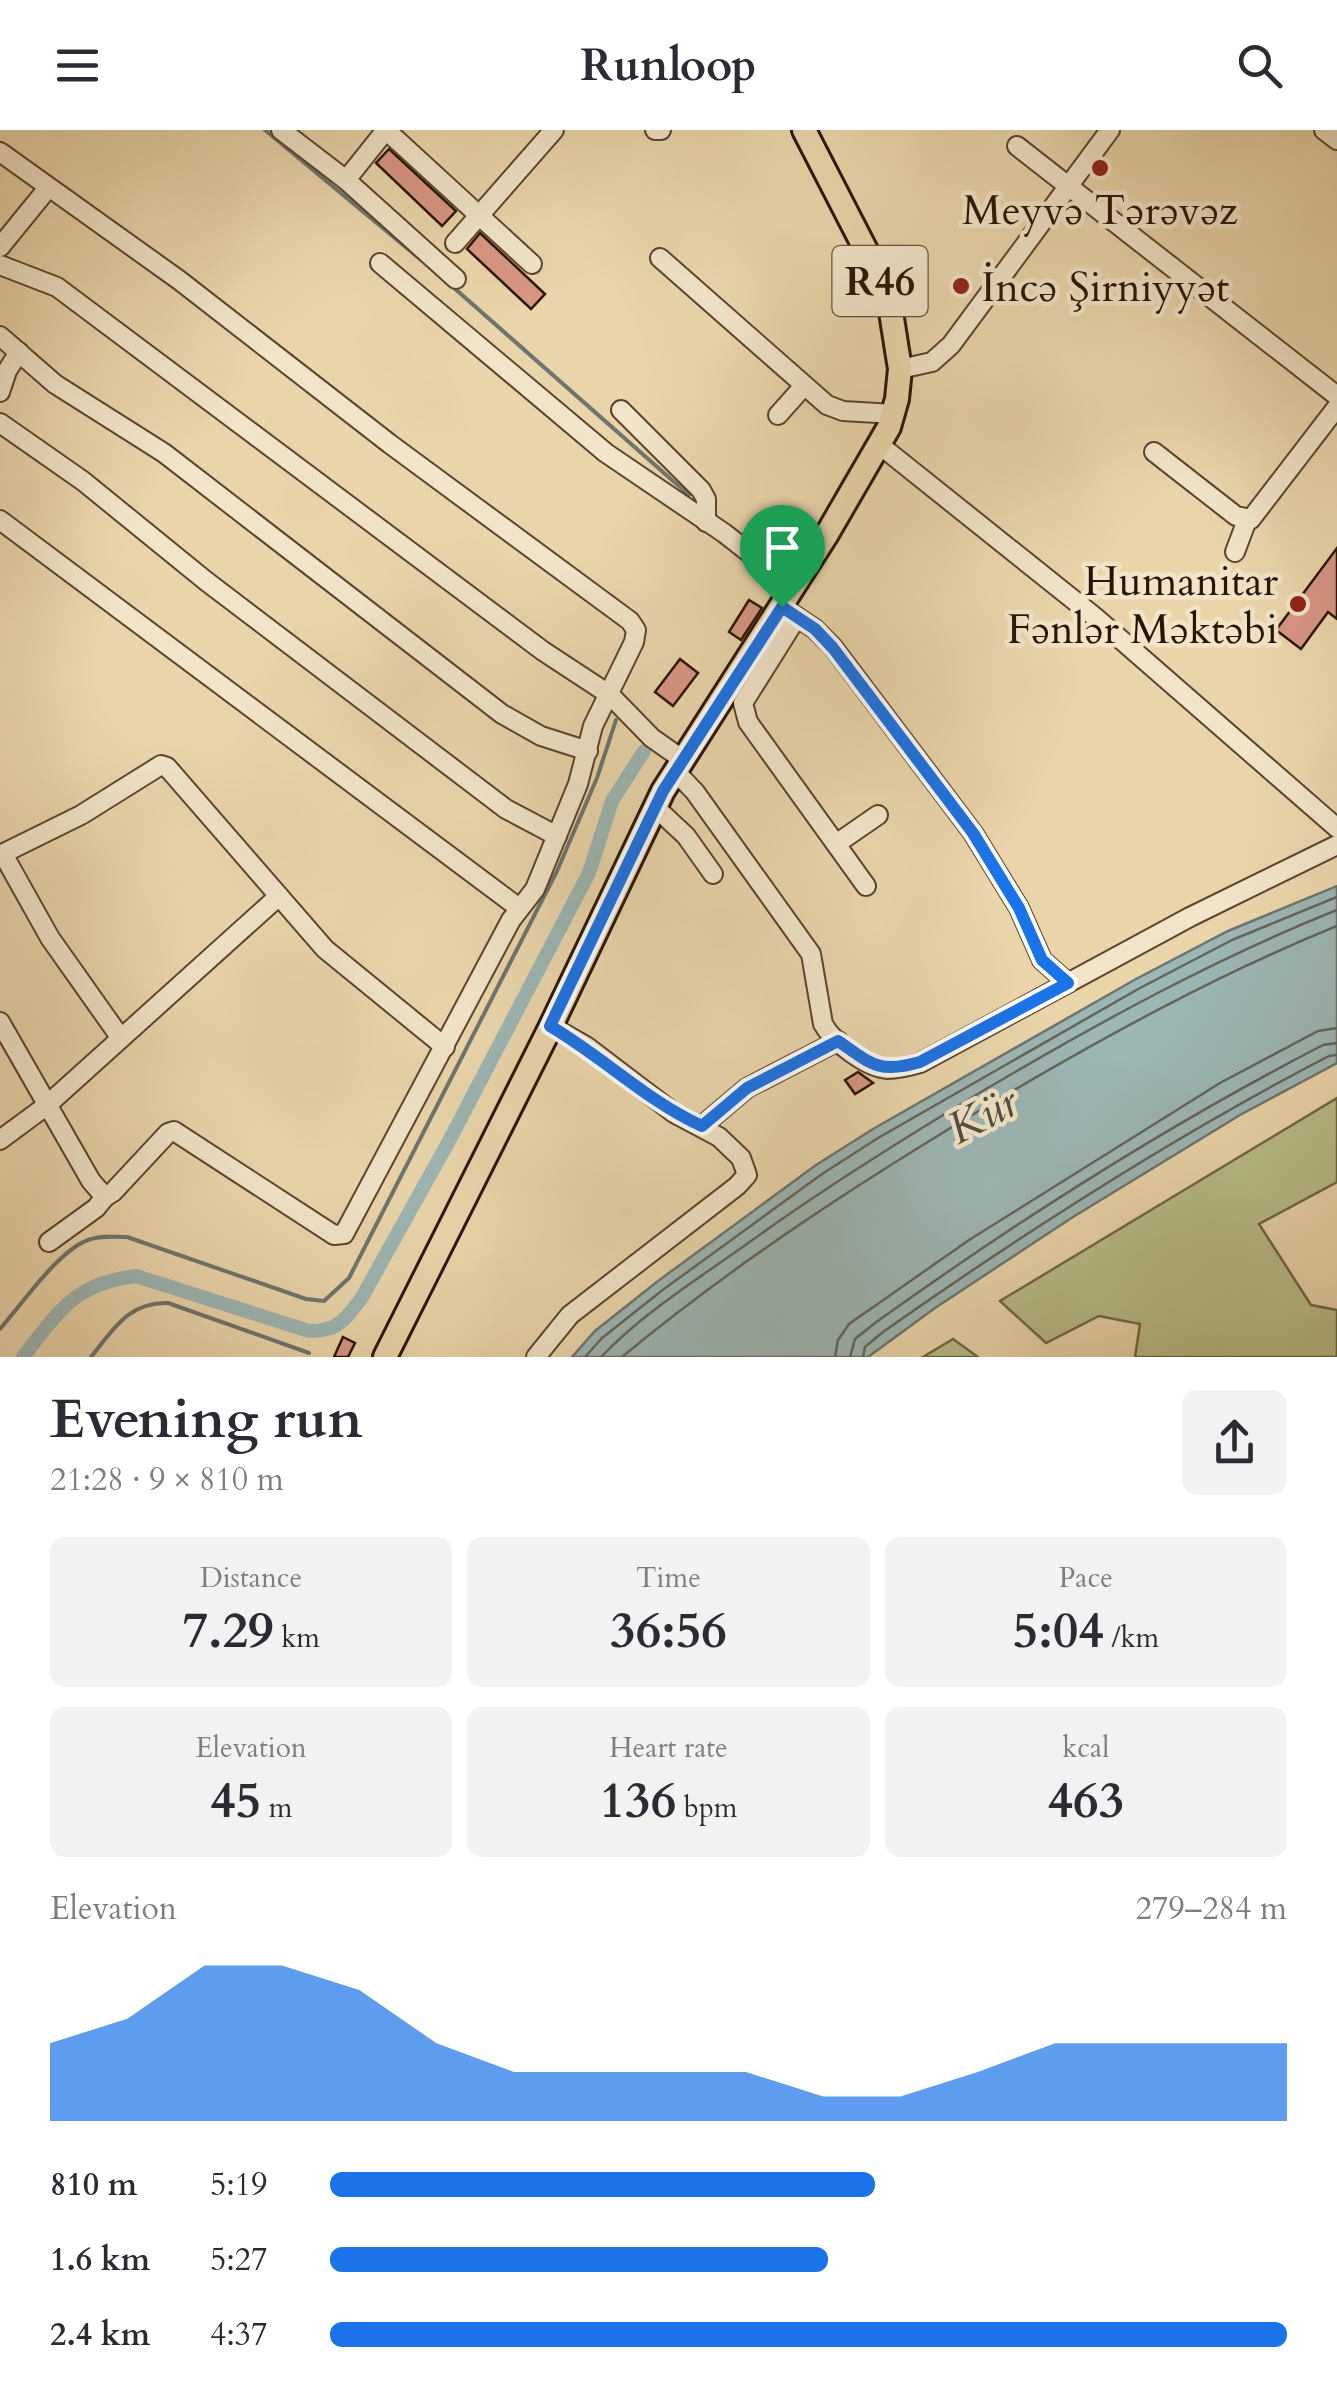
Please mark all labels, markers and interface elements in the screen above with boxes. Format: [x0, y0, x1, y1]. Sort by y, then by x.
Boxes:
text: Runloop [580, 35, 757, 96]
icon: menu [50, 38, 105, 93]
icon: search [1232, 38, 1287, 93]
marker: Meyvə Tərəvəz [1089, 157, 1111, 179]
place label: Meyvə Tərəvəz [962, 182, 1238, 239]
road number: R46 [832, 246, 928, 316]
place label: İncə Şirniyyət [981, 259, 1229, 316]
marker: İncə Şirniyyət [950, 275, 972, 297]
pin [740, 505, 825, 608]
icon: arrive [755, 520, 810, 575]
place label: Humanitar Fənlər Məktəbi [1007, 553, 1279, 658]
marker: Humanitar Fənlər Məktəbi [1287, 593, 1309, 615]
water label: Kür [937, 1071, 1030, 1159]
text: Evening run [50, 1383, 363, 1457]
button: share [1182, 1390, 1287, 1495]
text: 21:28 · 9 × 810 m [50, 1458, 284, 1502]
text: Distance [200, 1559, 302, 1597]
text: Time [636, 1559, 701, 1597]
text: Pace [1059, 1559, 1113, 1597]
text: 7.29 [182, 1597, 274, 1665]
text: 36:56 [610, 1597, 727, 1665]
text: 5:04 [1013, 1597, 1104, 1665]
text: km [274, 1619, 320, 1657]
text: /km [1104, 1619, 1159, 1657]
text: Elevation [196, 1729, 307, 1767]
text: Heart rate [609, 1729, 728, 1767]
text: kcal [1062, 1729, 1109, 1767]
text: 45 [210, 1767, 261, 1835]
text: 136 [600, 1767, 676, 1835]
text: 463 [1047, 1767, 1124, 1835]
text: m [261, 1789, 292, 1827]
text: bpm [676, 1789, 737, 1827]
text: Elevation [50, 1887, 177, 1931]
text: 279–284 m [1135, 1887, 1287, 1931]
text: 810 m [50, 2163, 137, 2207]
text: 5:19 [210, 2163, 267, 2207]
text: 1.6 km [50, 2238, 150, 2282]
text: 5:27 [210, 2238, 267, 2282]
text: 2.4 km [50, 2313, 150, 2357]
text: 4:37 [210, 2313, 267, 2357]

